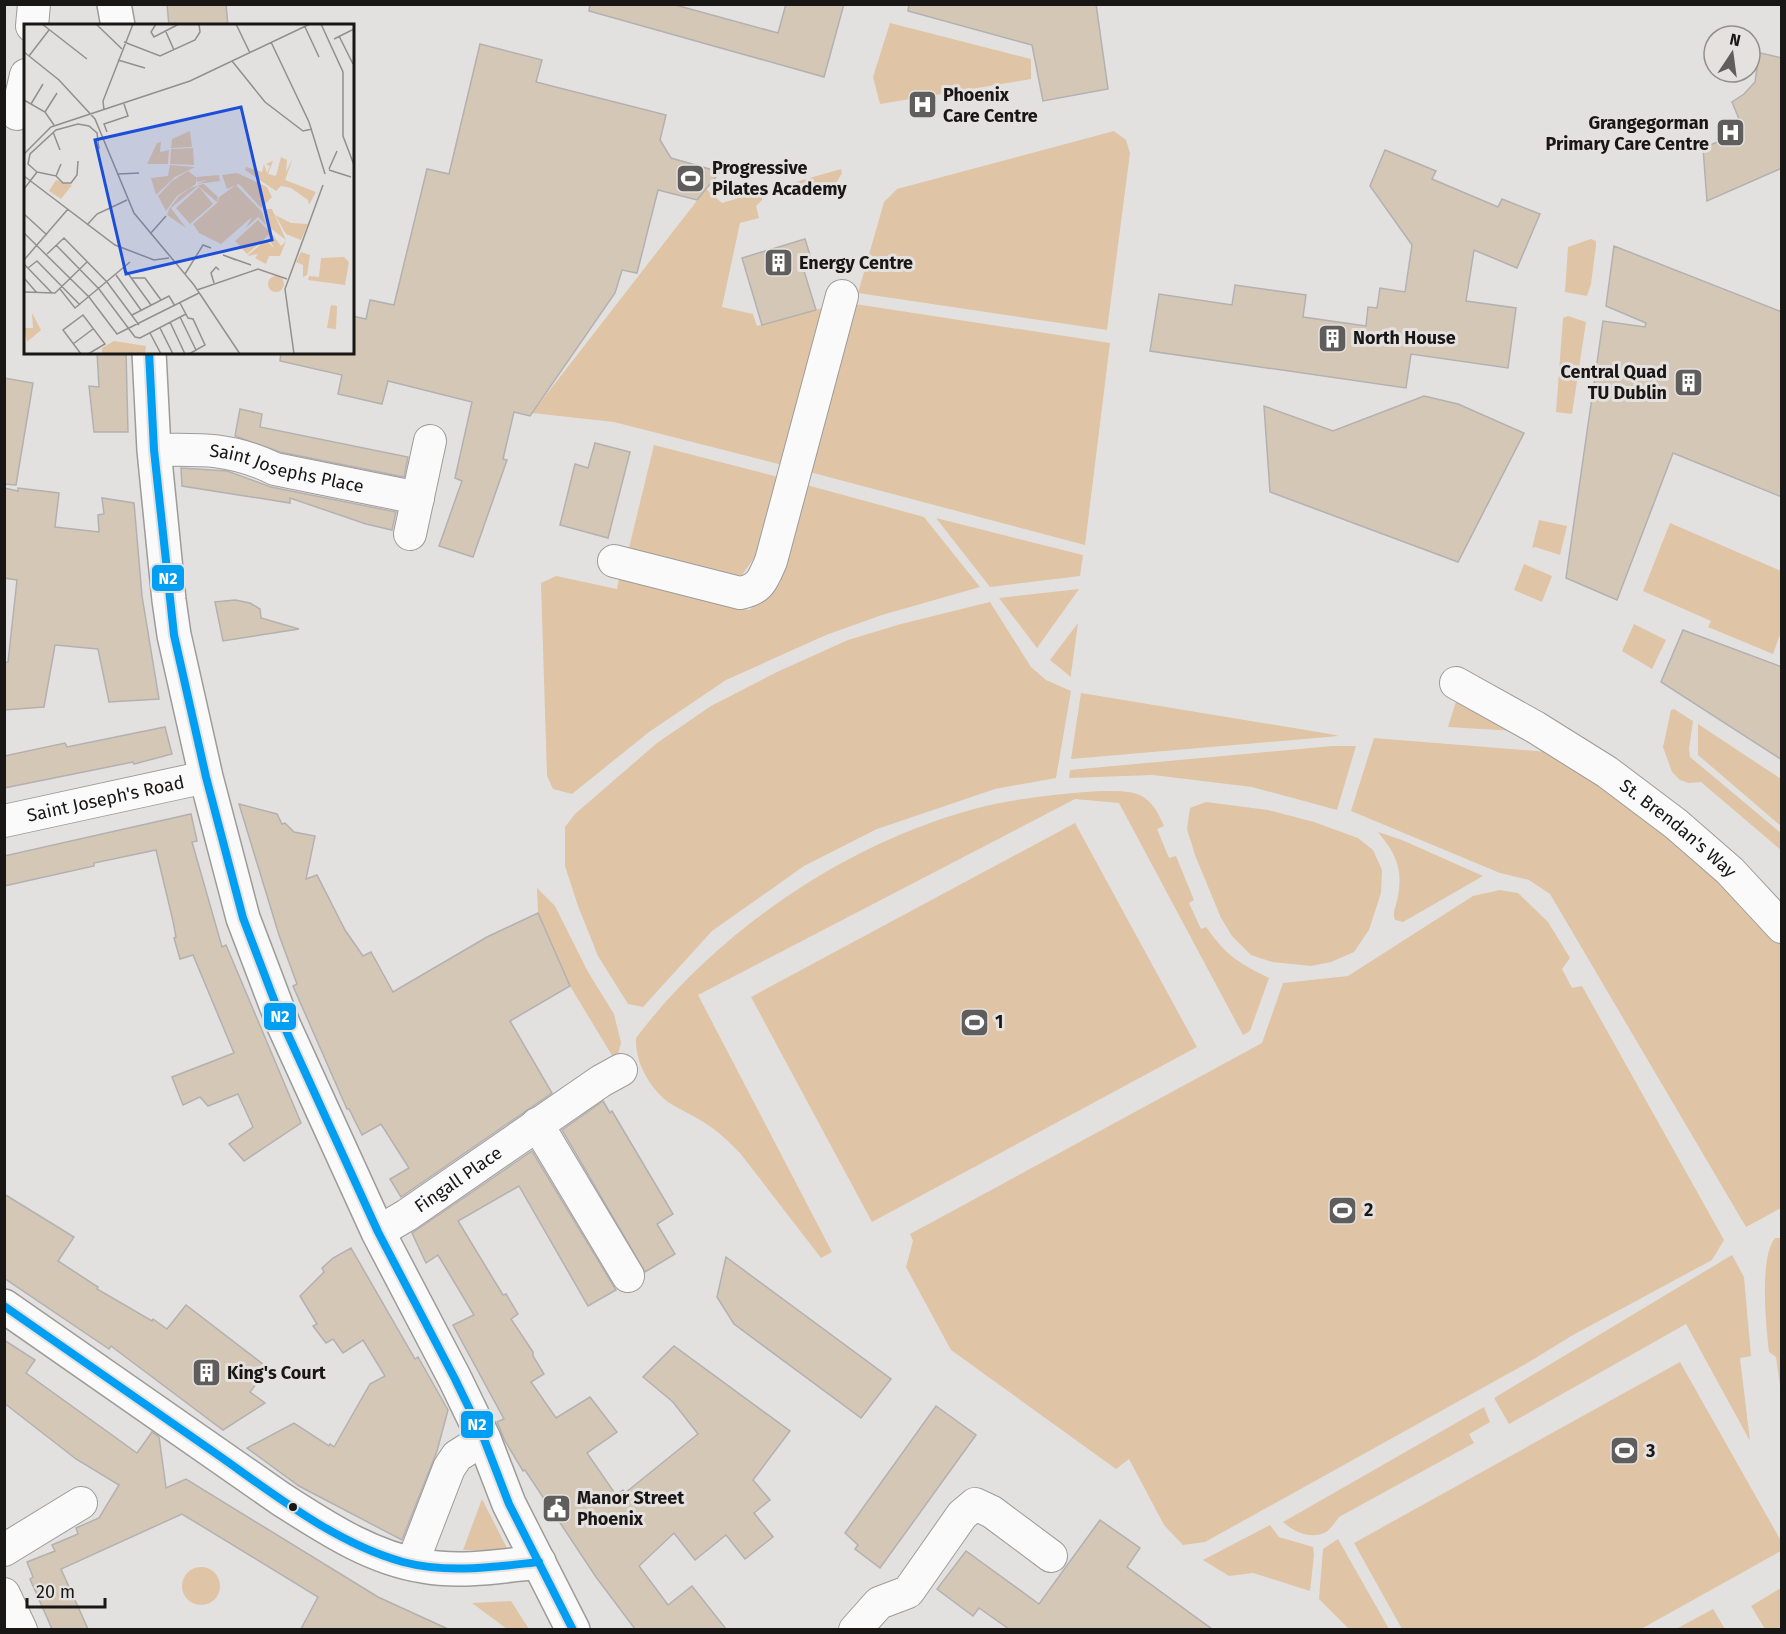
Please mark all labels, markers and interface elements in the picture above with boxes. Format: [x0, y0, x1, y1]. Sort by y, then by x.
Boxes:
inset map [24, 24, 354, 354]
north arrow [1702, 24, 1762, 84]
text: N [1728, 29, 1743, 50]
place label: Phoenix Care Centre [943, 84, 1038, 127]
hospital icon: Phoenix Care Centre [906, 89, 938, 121]
place label: Grangegorman Primary Care Centre [1546, 112, 1709, 155]
hospital icon: Grangegorman Primary Care Centre [1714, 117, 1746, 149]
place label: Progressive Pilates Academy [712, 157, 847, 200]
sports icon: Progressive Pilates Academy [675, 162, 707, 194]
building icon: Energy Centre [762, 247, 794, 279]
place label: Energy Centre [799, 252, 913, 274]
building icon: North House [1316, 322, 1348, 354]
place label: North House [1353, 327, 1456, 349]
place label: Central Quad TU Dublin [1560, 361, 1667, 404]
building icon: Central Quad TU Dublin [1672, 366, 1704, 398]
street label: Saint Josephs Place [208, 440, 366, 498]
line badge: N2 [151, 564, 185, 592]
text: N2 [159, 569, 177, 588]
street label: Saint Joseph's Road [25, 771, 186, 827]
street label: St. Brendan's Way [1615, 774, 1741, 882]
line badge: N2 [263, 1002, 297, 1031]
sports icon: 1 [958, 1006, 990, 1038]
text: N2 [271, 1007, 289, 1026]
place label: 1 [995, 1011, 1003, 1033]
street label: Fingall Place [410, 1142, 506, 1217]
sports icon: 2 [1327, 1194, 1359, 1226]
place label: 2 [1364, 1199, 1373, 1221]
building icon: King's Court [190, 1357, 222, 1389]
place label: King's Court [227, 1362, 327, 1384]
line badge: N2 [460, 1410, 494, 1439]
text: N2 [468, 1415, 486, 1434]
sports icon: 3 [1609, 1435, 1641, 1467]
place label: 3 [1645, 1440, 1655, 1462]
place label: Manor Street Phoenix [577, 1487, 685, 1530]
public building icon: Manor Street Phoenix [540, 1492, 572, 1524]
unlabelled marker [287, 1501, 299, 1513]
scale bar [27, 1571, 105, 1609]
text: 20 m [36, 1581, 75, 1603]

